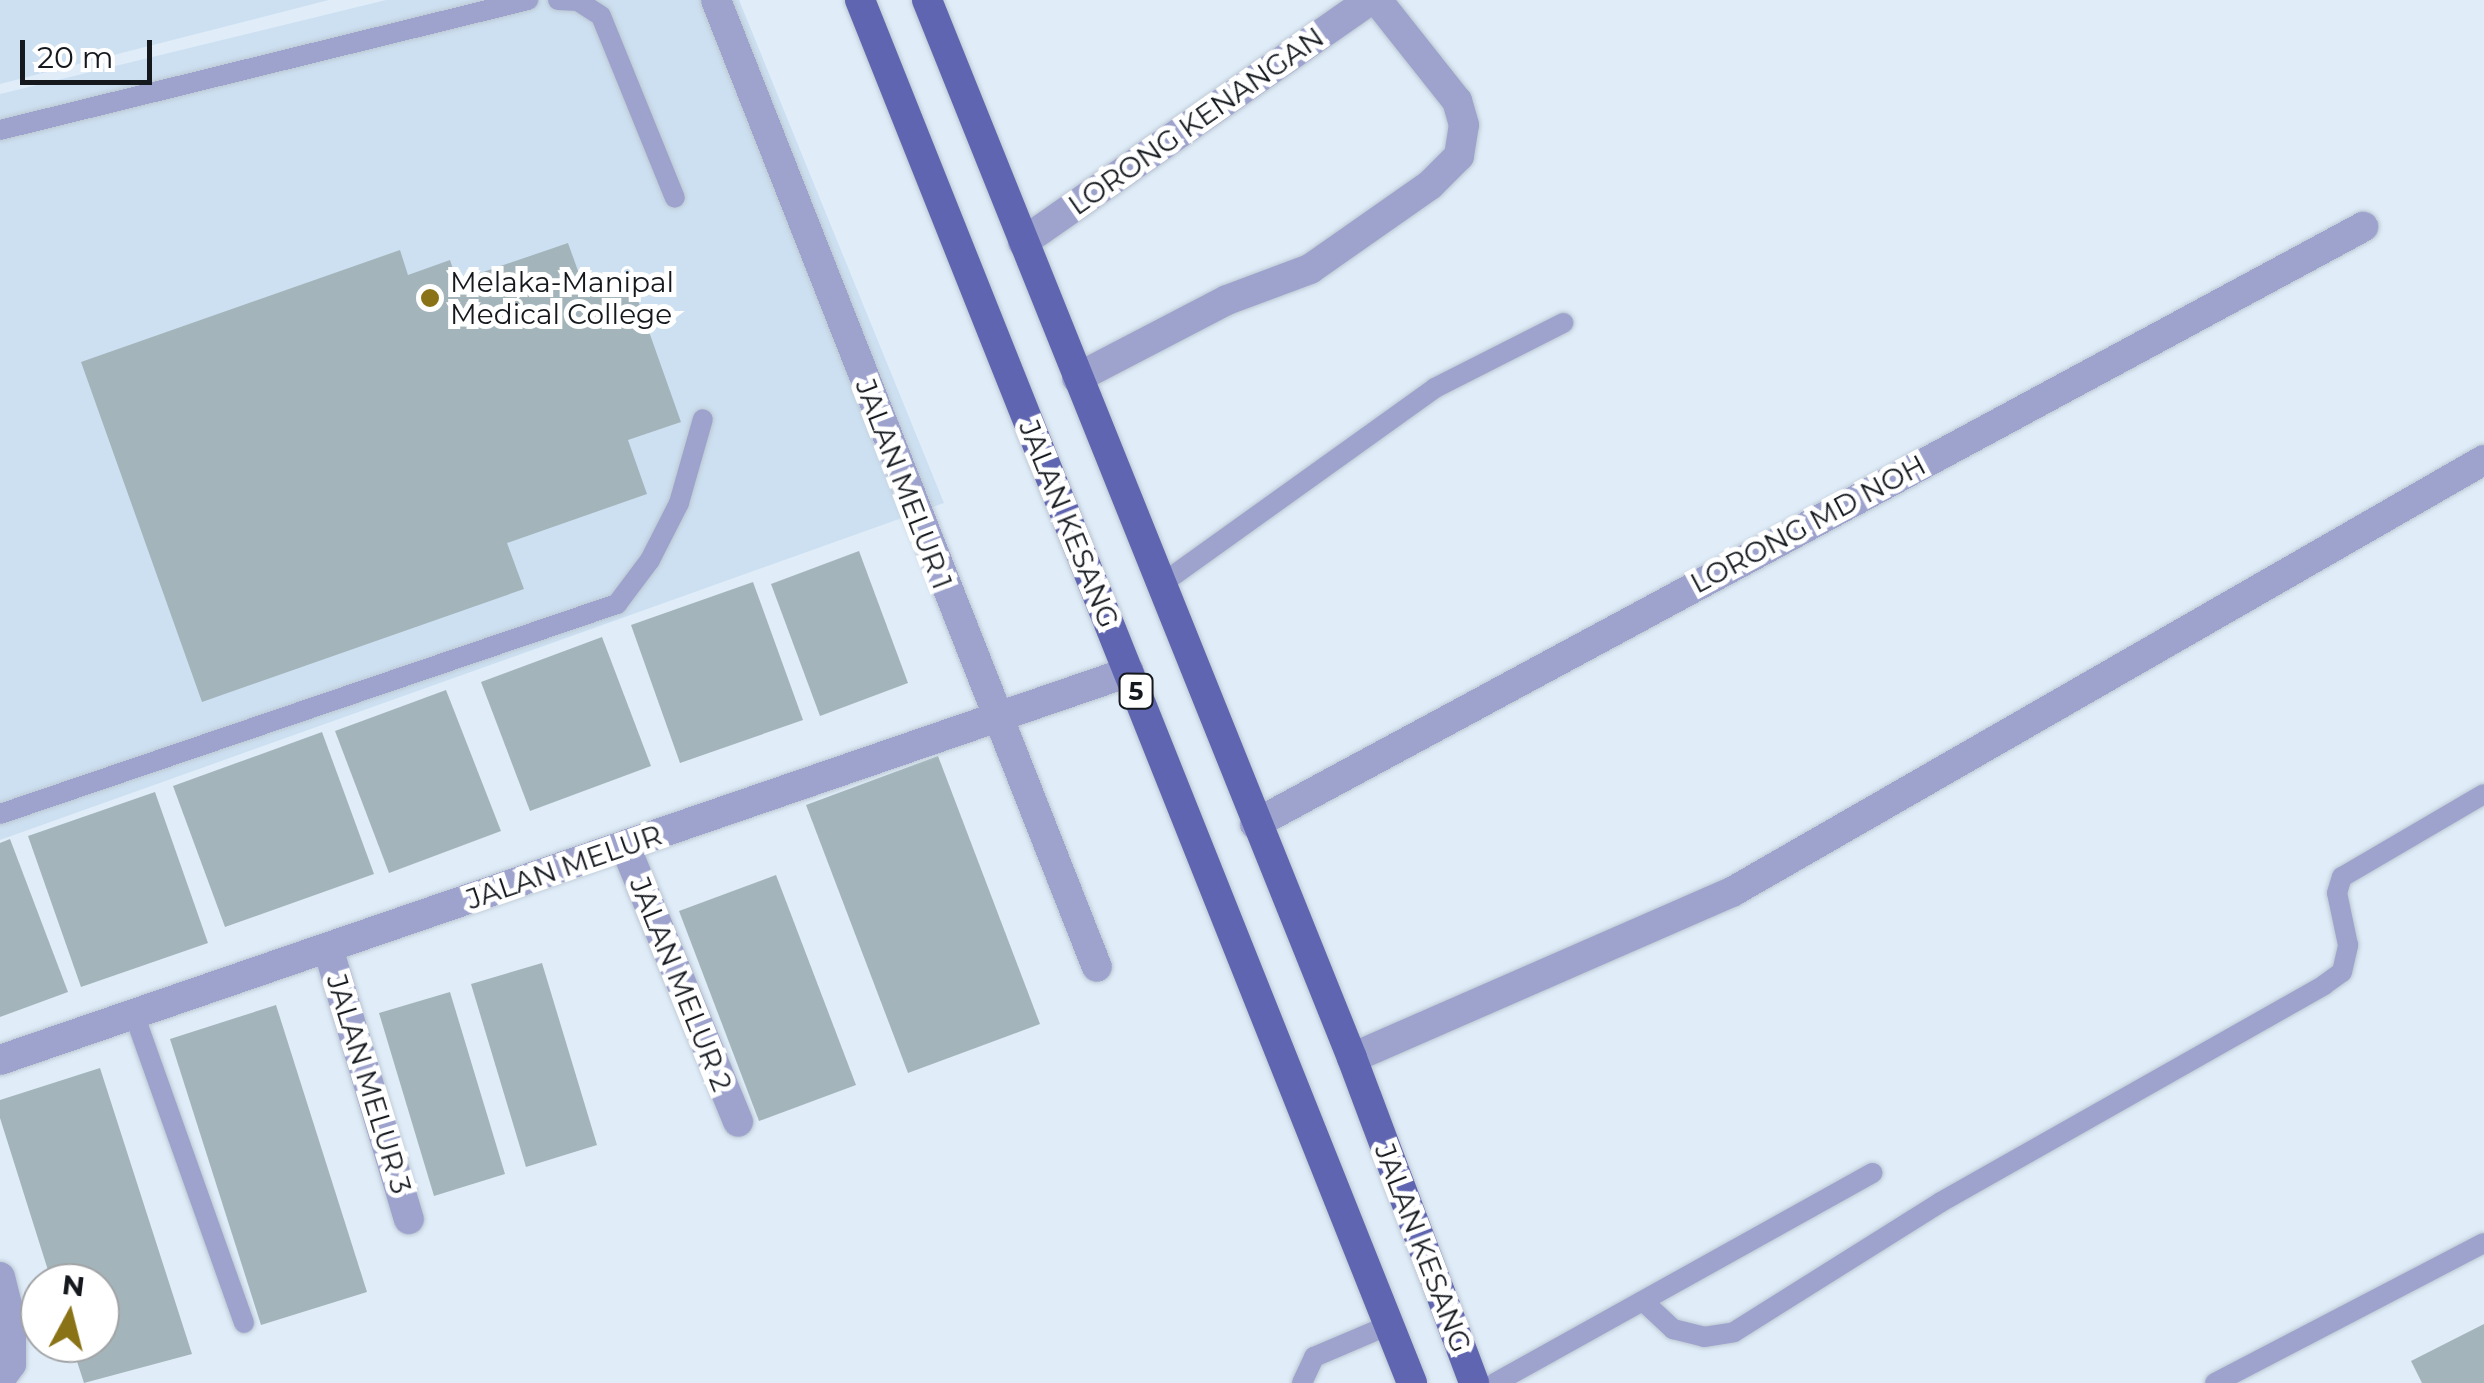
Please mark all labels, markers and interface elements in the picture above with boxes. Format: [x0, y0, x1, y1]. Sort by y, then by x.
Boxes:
scale bar [25, 20, 158, 82]
street label: LORONG KENANGAN [1062, 20, 1330, 222]
text: 20 m [37, 39, 114, 76]
place label: Melaka-Manipal Medical College [450, 265, 674, 331]
marker: Melaka-Manipal Medical College [419, 287, 441, 309]
street label: JALAN MELUR 1 [849, 374, 959, 594]
street label: JALAN KESANG [1012, 415, 1126, 633]
street label: LORONG MD NOH [1685, 448, 1931, 600]
road number: 5 [1118, 671, 1154, 711]
street label: JALAN MELUR [462, 818, 666, 916]
street label: JALAN MELUR 2 [623, 872, 739, 1096]
street label: JALAN MELUR 3 [320, 970, 418, 1198]
street label: JALAN KESANG [1368, 1139, 1478, 1357]
north arrow [20, 1263, 120, 1363]
text: N [60, 1267, 87, 1303]

